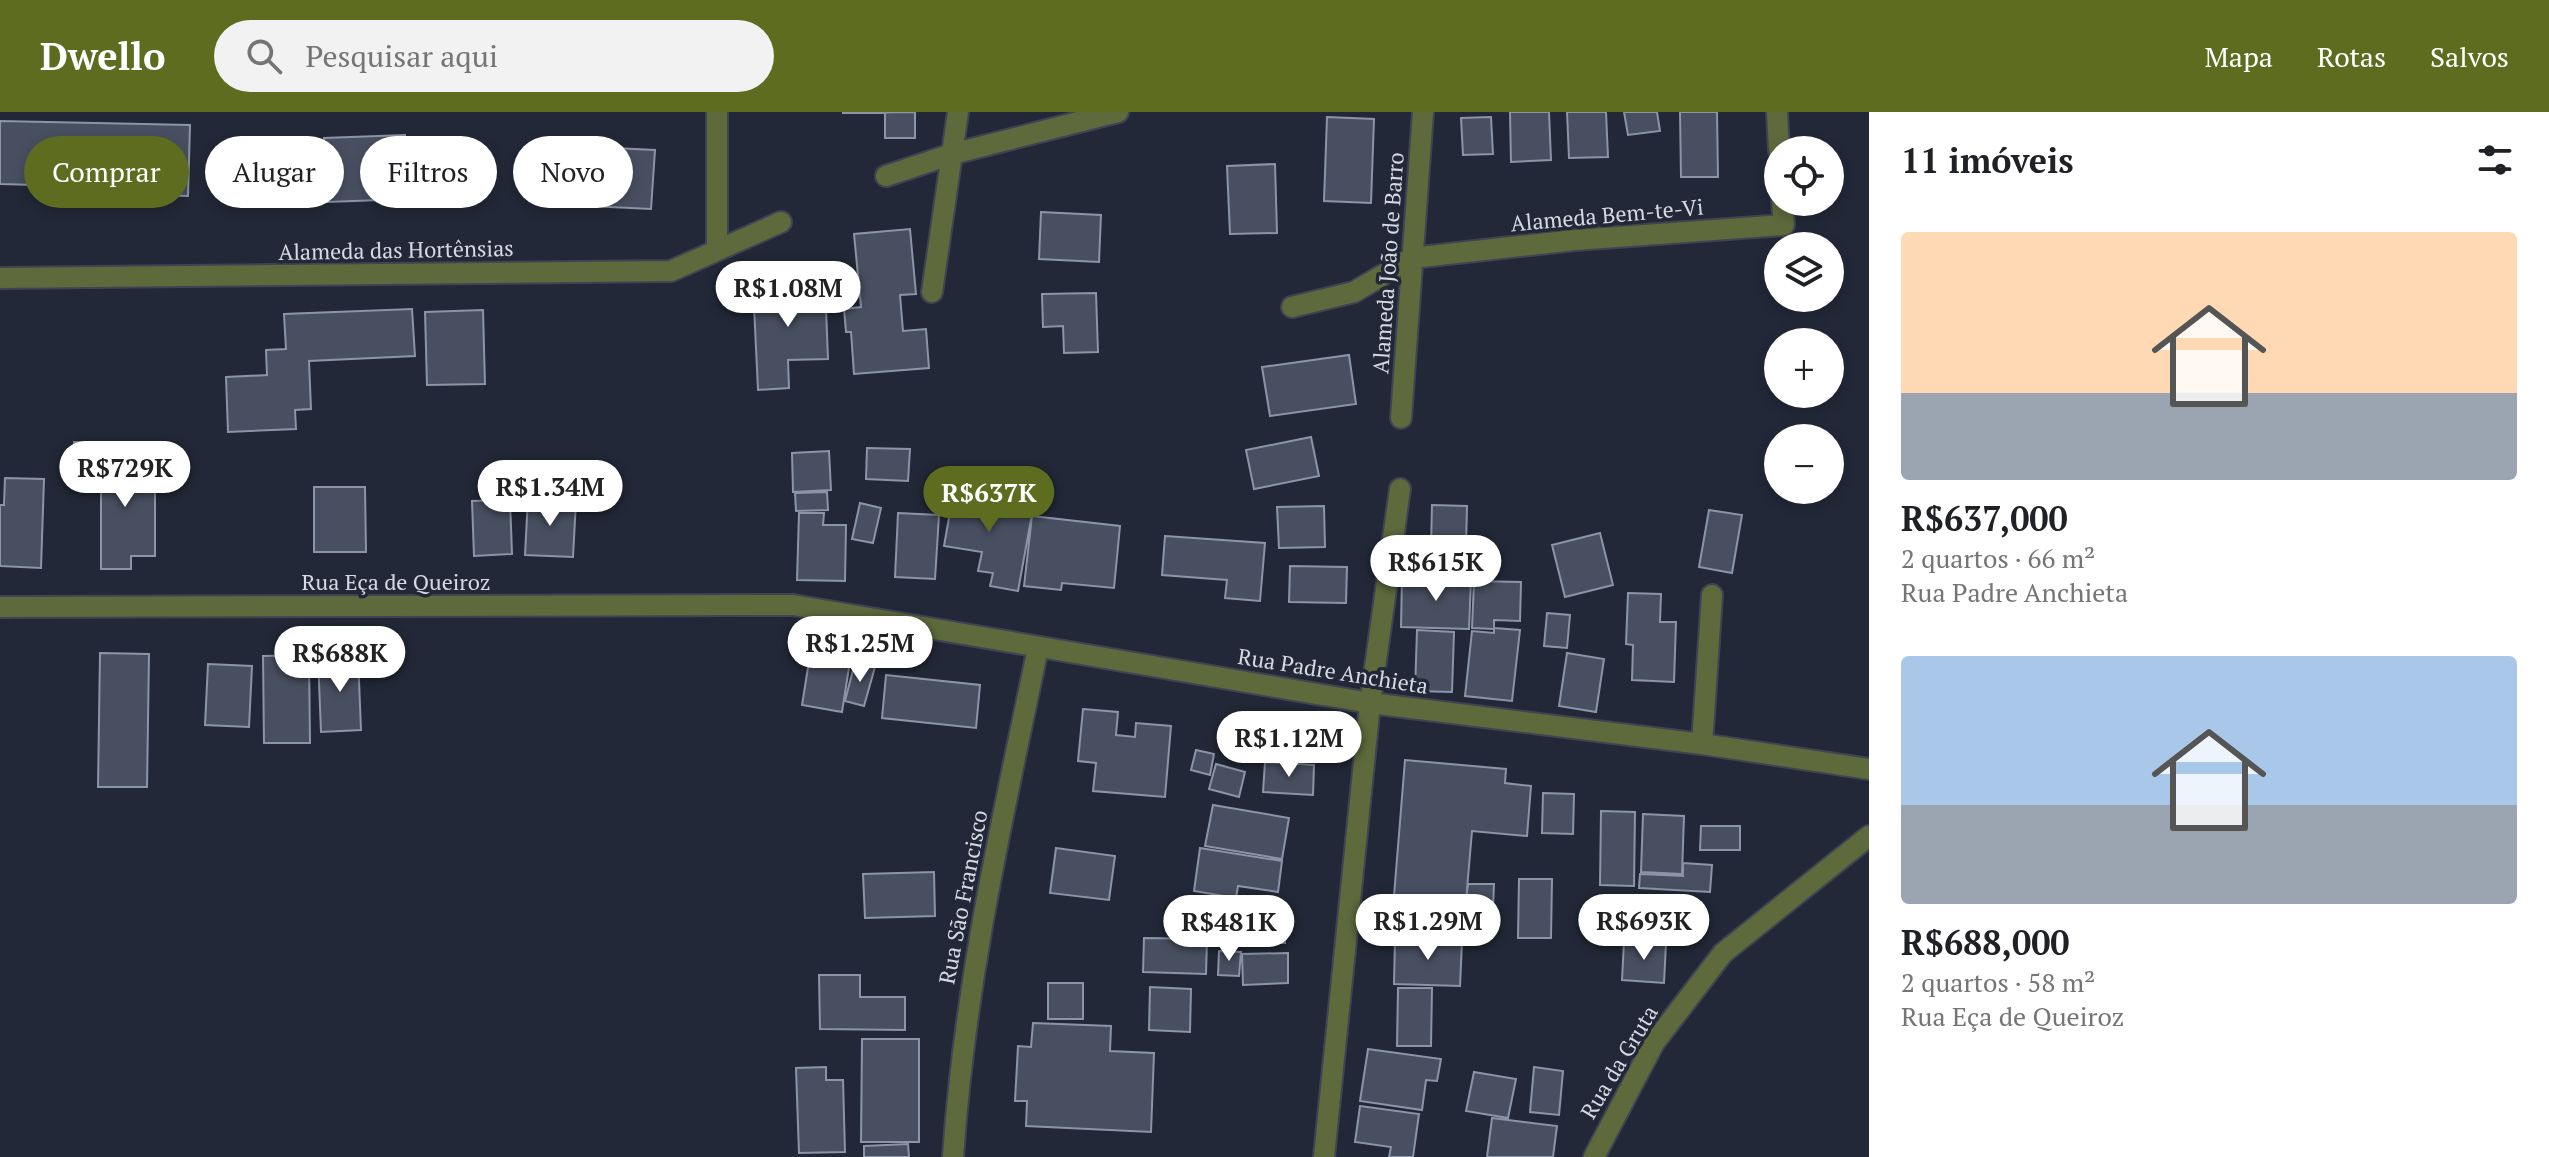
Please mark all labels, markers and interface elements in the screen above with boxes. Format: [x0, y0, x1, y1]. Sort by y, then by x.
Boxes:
search box [214, 20, 774, 92]
text: Dwello [40, 31, 166, 81]
icon: search [242, 34, 286, 78]
text: Pesquisar aqui [306, 36, 498, 76]
text: Mapa [2205, 38, 2273, 75]
text: Rotas [2317, 38, 2386, 75]
text: Salvos [2430, 38, 2509, 75]
chip: Comprar [24, 136, 189, 208]
chip: Alugar [205, 136, 344, 208]
chip: Filtros [360, 136, 497, 208]
chip: Novo [513, 136, 633, 208]
map controls [1764, 136, 1844, 504]
button: locate [1764, 136, 1844, 216]
text: 11 imóveis [1901, 138, 2074, 183]
icon: filters [2473, 138, 2517, 182]
street label: Alameda João de Barro [1365, 151, 1410, 375]
street label: Alameda Bem-te-Vi [1509, 192, 1705, 237]
button: layers [1764, 232, 1844, 312]
street label: Alameda das Hortênsias [278, 233, 514, 266]
pin: R$1.08M [714, 261, 862, 329]
text: R$1.08M [734, 270, 842, 304]
icon: home [2137, 284, 2281, 428]
button: + [1764, 328, 1844, 408]
button: − [1764, 424, 1844, 504]
pin: R$729K [60, 441, 190, 509]
text: R$729K [77, 450, 173, 484]
pin: R$1.34M [476, 460, 624, 528]
pin: R$637K [924, 466, 1054, 534]
text: R$1.34M [496, 469, 604, 503]
text: R$637K [941, 475, 1037, 509]
text: R$637,000 [1901, 496, 2068, 541]
pin: R$615K [1371, 535, 1501, 603]
text: 2 quartos · 66 m² [1901, 541, 2095, 575]
text: R$615K [1388, 544, 1484, 578]
street label: Rua Eça de Queiroz [302, 567, 490, 596]
text: Rua Padre Anchieta [1901, 575, 2128, 609]
pin: R$1.25M [786, 616, 934, 684]
text: R$1.25M [806, 625, 914, 659]
pin: R$688K [275, 626, 405, 694]
text: R$688K [292, 635, 388, 669]
street label: Rua Padre Anchieta [1236, 641, 1430, 700]
icon: home [2137, 708, 2281, 852]
pin: R$1.12M [1215, 711, 1363, 779]
text: R$1.12M [1235, 720, 1343, 754]
street label: Rua São Francisco [931, 807, 994, 986]
pin: R$1.29M [1354, 894, 1502, 962]
pin: R$693K [1579, 894, 1709, 962]
pin: R$481K [1164, 895, 1294, 963]
text: R$1.29M [1374, 903, 1482, 937]
text: R$693K [1596, 903, 1692, 937]
text: R$481K [1181, 904, 1277, 938]
text: R$688,000 [1901, 920, 2070, 965]
text: 2 quartos · 58 m² [1901, 965, 2095, 999]
text: Rua Eça de Queiroz [1901, 999, 2124, 1033]
street label: Rua da Gruta [1573, 1000, 1664, 1124]

